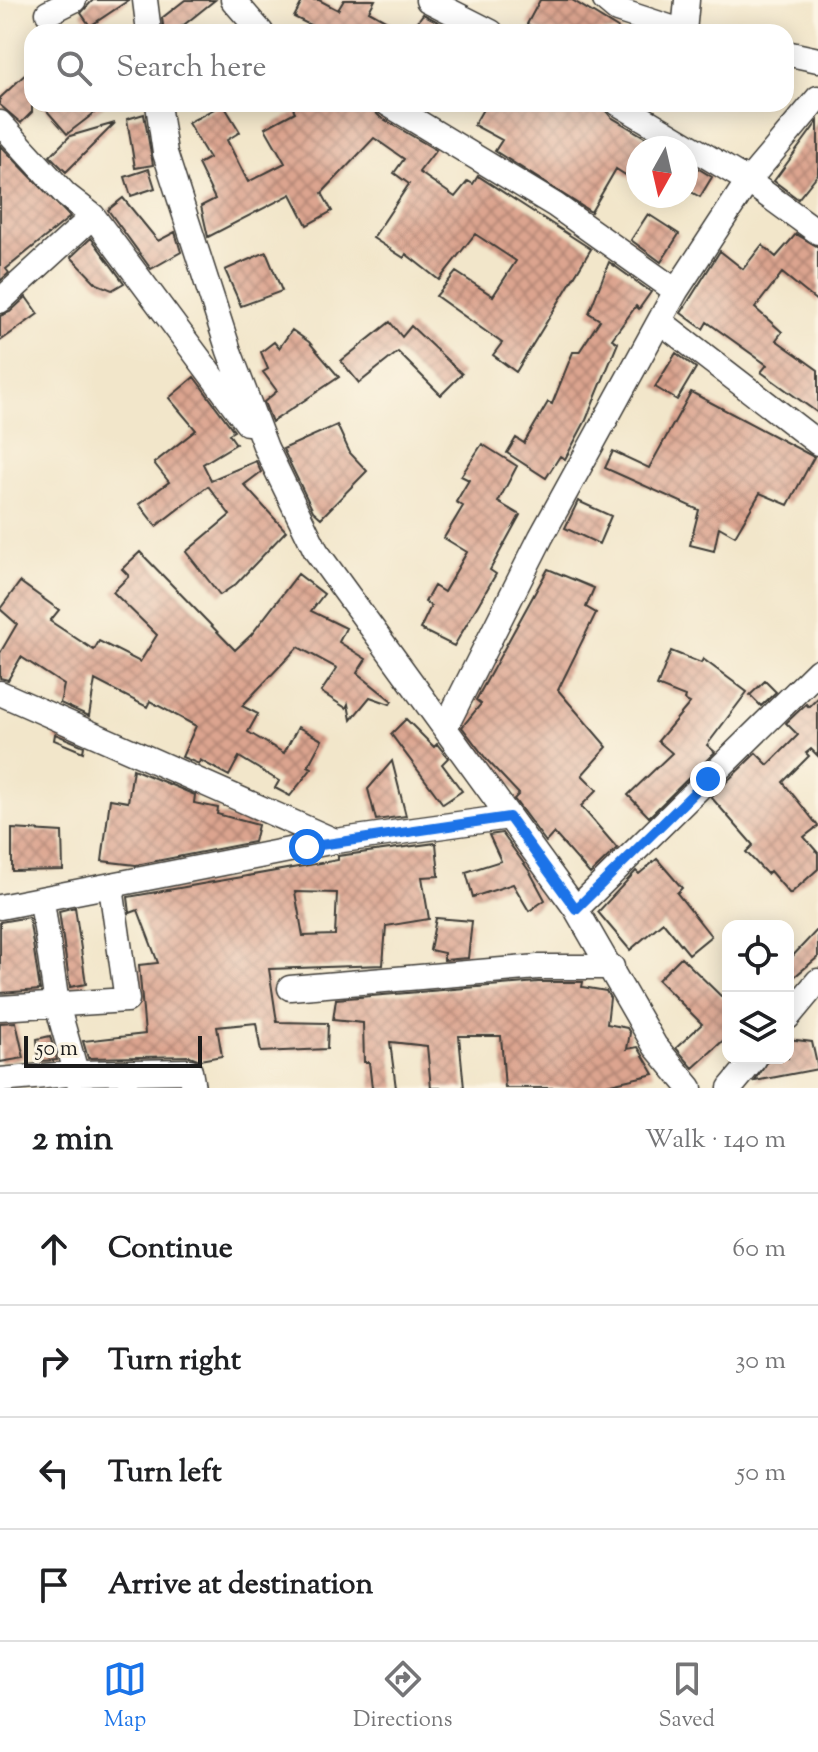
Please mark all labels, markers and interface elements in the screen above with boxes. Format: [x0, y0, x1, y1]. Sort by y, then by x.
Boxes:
search box [24, 24, 794, 112]
icon: search [52, 46, 96, 90]
text: Search here [116, 47, 266, 90]
north arrow [626, 136, 698, 208]
route end [690, 761, 726, 797]
route start [289, 829, 325, 865]
map controls [722, 920, 794, 1064]
button: locate [722, 920, 794, 992]
button: layers [722, 992, 794, 1064]
scale bar [24, 1032, 202, 1068]
text: 50 m [36, 1034, 78, 1066]
text: 2 min [32, 1116, 113, 1165]
text: Walk · 140 m [645, 1122, 786, 1159]
icon: ahead [32, 1227, 76, 1271]
text: Continue [108, 1228, 233, 1271]
text: 60 m [732, 1231, 786, 1268]
icon: right [32, 1339, 76, 1383]
text: Turn right [108, 1340, 241, 1383]
text: 30 m [735, 1343, 786, 1380]
icon: left [32, 1451, 76, 1495]
text: Turn left [108, 1452, 222, 1495]
text: 50 m [736, 1455, 786, 1492]
icon: arrive [32, 1563, 76, 1607]
text: Arrive at destination [108, 1564, 373, 1607]
tab: Map [103, 1657, 147, 1737]
tab: Directions [353, 1657, 452, 1737]
tab: Saved [658, 1657, 715, 1737]

